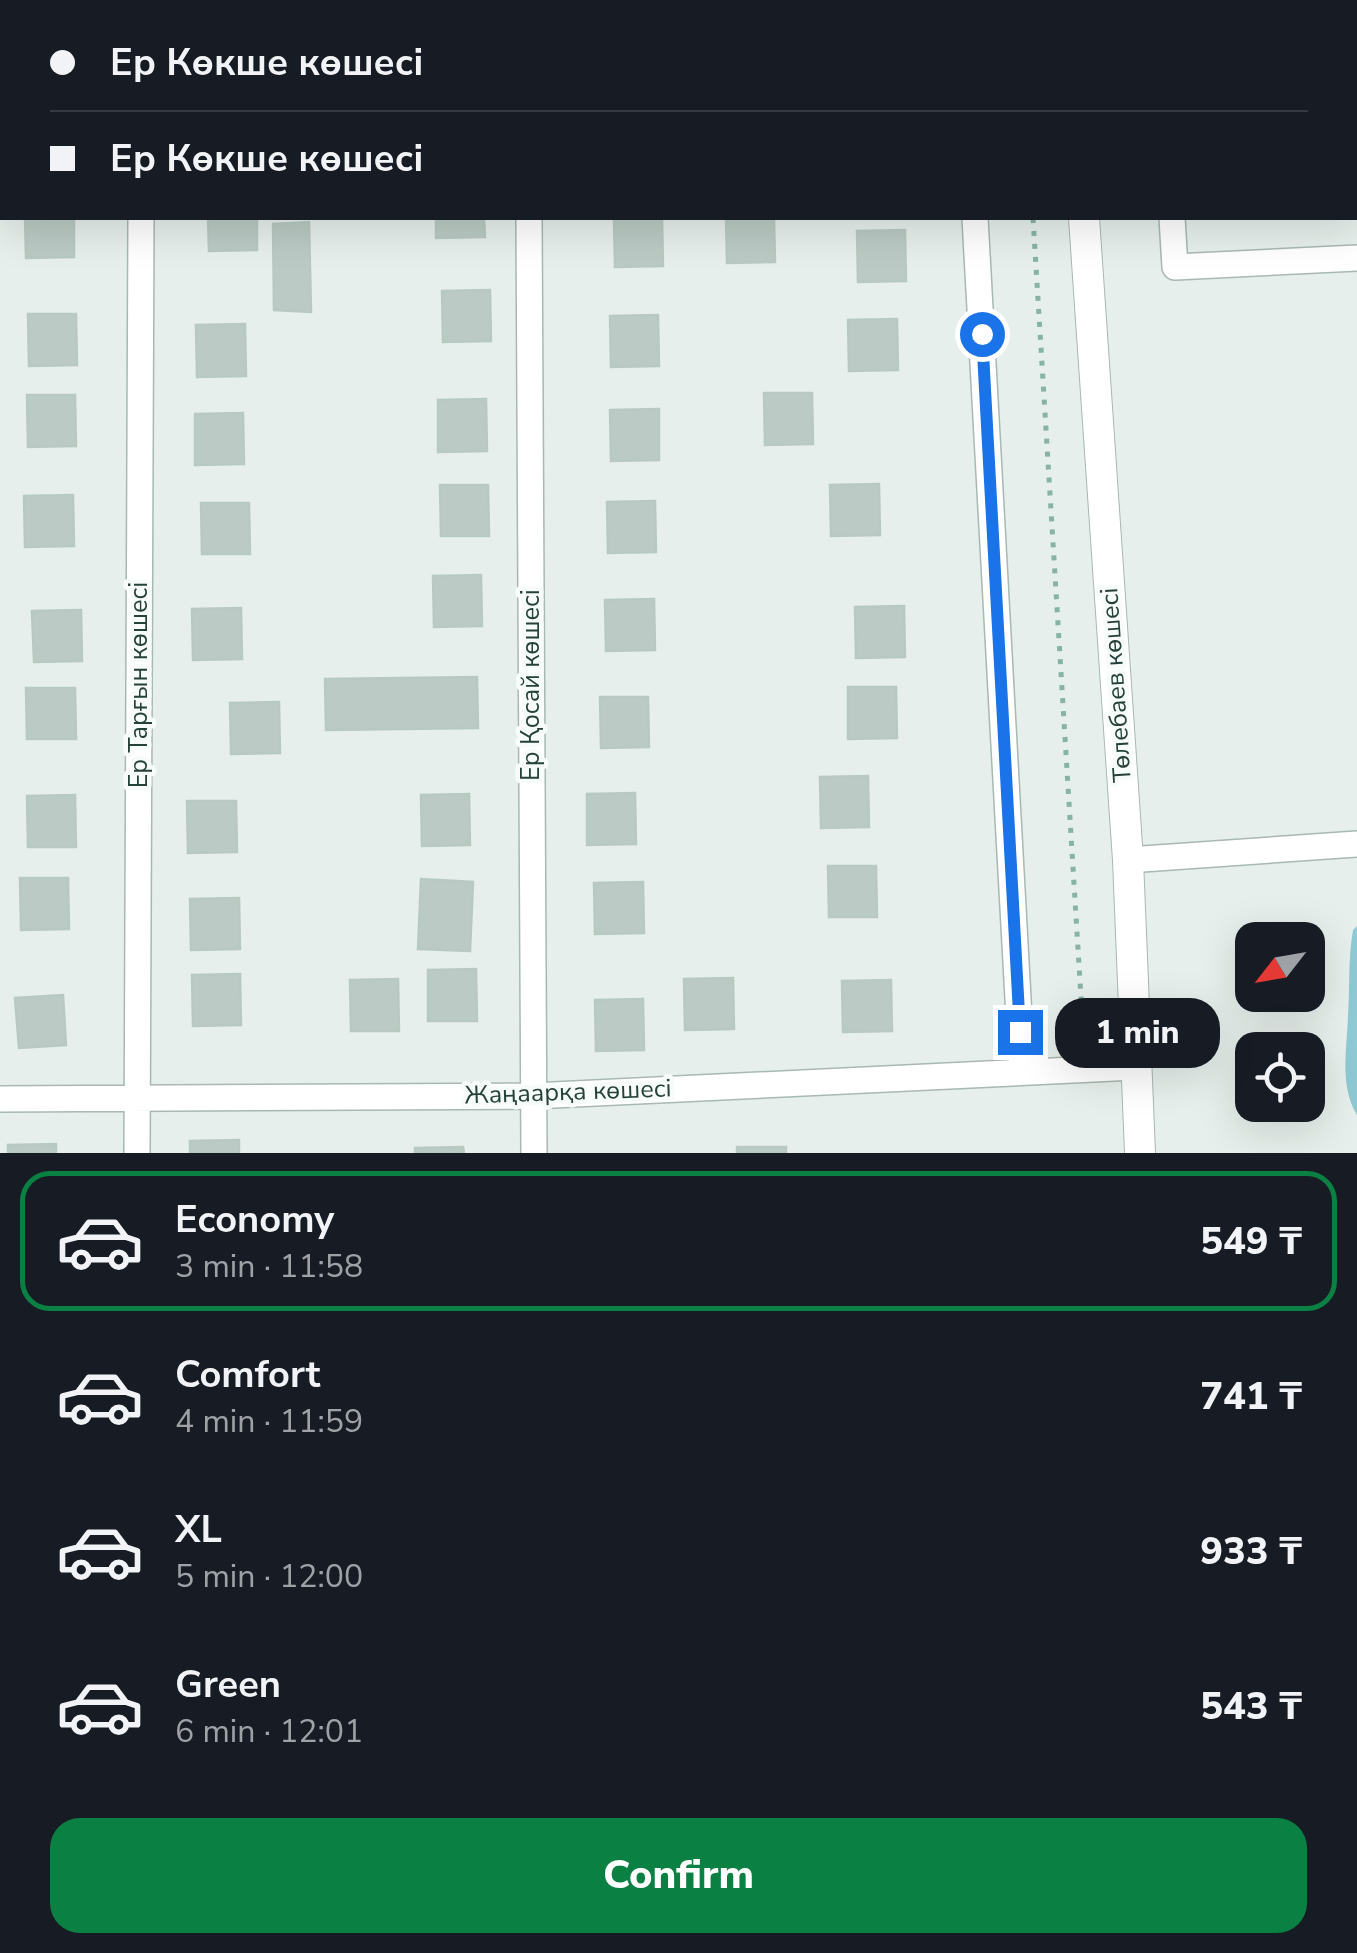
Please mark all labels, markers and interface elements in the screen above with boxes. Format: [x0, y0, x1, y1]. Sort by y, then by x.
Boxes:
text: Ер Көкше көшесі [110, 37, 423, 88]
text: Ер Көкше көшесі [110, 133, 423, 184]
route start [960, 312, 1005, 357]
street label: Ер Тарғын көшесі [122, 582, 156, 788]
street label: Төлебаев көшесі [1092, 587, 1140, 783]
street label: Ер Қосай көшесі [514, 589, 548, 781]
north arrow [1235, 922, 1325, 1012]
map controls [1235, 922, 1325, 1122]
callout: 1 min [1055, 997, 1220, 1067]
route end [998, 1010, 1043, 1055]
text: 1 min [1095, 1011, 1180, 1054]
button: locate [1235, 1032, 1325, 1122]
street label: Жаңаарқа көшесі [464, 1071, 672, 1113]
text: Economy [175, 1194, 334, 1245]
icon: car [55, 1196, 145, 1286]
text: 549 ₸ [1200, 1216, 1302, 1267]
text: 3 min · 11:58 [175, 1245, 363, 1288]
text: Comfort [175, 1349, 320, 1400]
icon: car [55, 1351, 145, 1441]
text: 741 ₸ [1200, 1371, 1302, 1422]
text: 4 min · 11:59 [175, 1400, 363, 1443]
text: XL [175, 1504, 222, 1555]
icon: car [55, 1506, 145, 1596]
text: 933 ₸ [1200, 1526, 1302, 1577]
text: 5 min · 12:00 [175, 1555, 363, 1598]
text: Green [175, 1659, 281, 1710]
icon: car [55, 1661, 145, 1751]
text: 543 ₸ [1200, 1681, 1302, 1732]
text: 6 min · 12:01 [175, 1710, 363, 1753]
button: Confirm [50, 1818, 1307, 1933]

